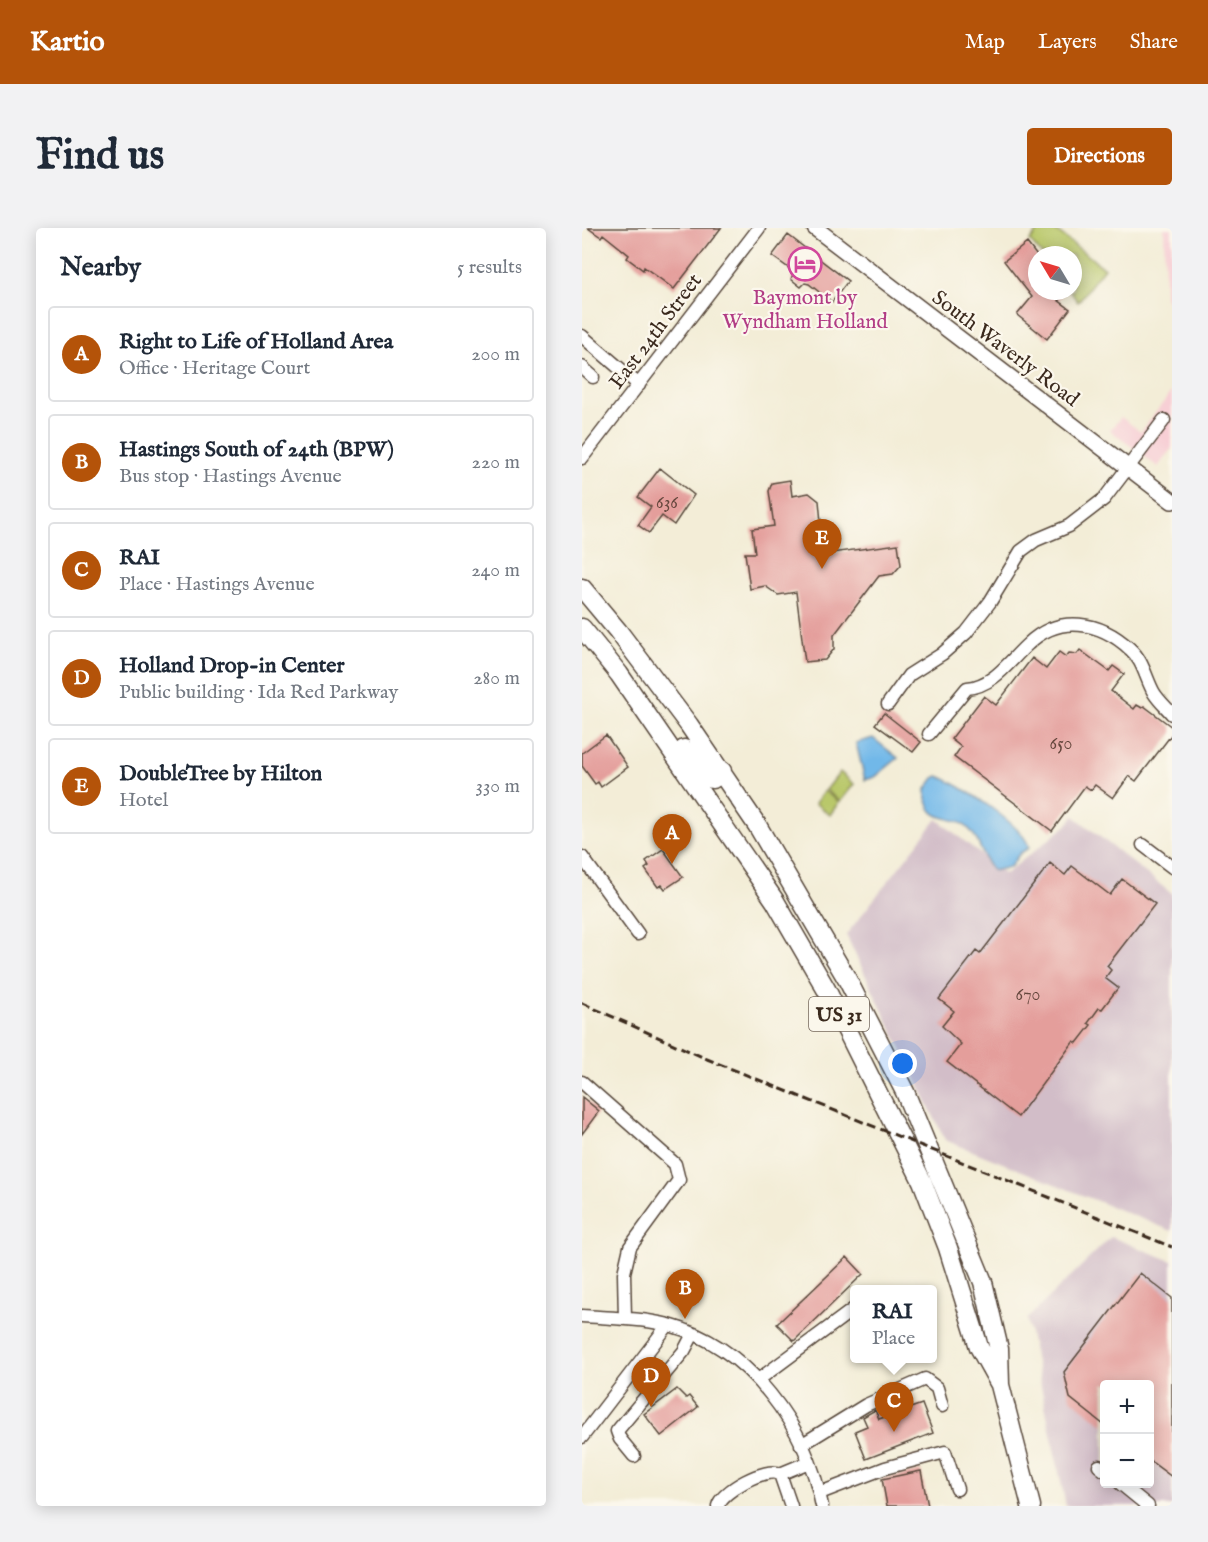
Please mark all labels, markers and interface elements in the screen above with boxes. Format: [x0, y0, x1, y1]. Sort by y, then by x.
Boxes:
text: Kartio [30, 25, 105, 60]
text: Map [965, 29, 1005, 56]
text: Layers [1038, 29, 1097, 56]
text: Share [1130, 29, 1178, 56]
button: Directions [1027, 128, 1172, 185]
text: Find us [36, 130, 164, 183]
hotel icon: Baymont by Wyndham Holland [787, 246, 823, 282]
north arrow [1028, 246, 1082, 300]
text: Nearby [60, 251, 141, 284]
text: 5 results [457, 255, 522, 280]
street label: East 24th Street [604, 269, 709, 395]
place label: Baymont by Wyndham Holland [722, 285, 889, 336]
street label: South Waverly Road [926, 285, 1085, 414]
text: Right to Life of Holland Area [119, 328, 393, 356]
text: A [75, 342, 88, 367]
text: 200 m [471, 342, 520, 367]
text: Office · Heritage Court [119, 356, 310, 381]
text: Hastings South of 24th (BPW) [119, 436, 394, 464]
text: B [75, 450, 88, 475]
text: 220 m [472, 450, 520, 475]
text: Bus stop · Hastings Avenue [119, 464, 342, 489]
house number: 636 [656, 492, 678, 515]
pin: E [802, 520, 842, 569]
text: RAI [119, 544, 160, 572]
text: C [74, 558, 89, 583]
text: 240 m [471, 558, 520, 583]
text: Place · Hastings Avenue [119, 572, 315, 597]
text: Holland Drop-in Center [119, 652, 344, 680]
text: D [73, 666, 90, 691]
text: 280 m [473, 666, 520, 691]
text: Public building · Ida Red Parkway [119, 680, 398, 705]
house number: 650 [1050, 733, 1072, 756]
text: DoubleTree by Hilton [119, 760, 322, 788]
text: E [75, 774, 88, 799]
text: 330 m [475, 774, 520, 799]
text: Hotel [119, 788, 168, 813]
pin: A [652, 814, 692, 864]
house number: 670 [1016, 984, 1040, 1007]
road number: US 31 [809, 997, 869, 1031]
your location [888, 1049, 917, 1078]
pin: B [666, 1270, 704, 1319]
popup [850, 1285, 937, 1363]
text: RAI [872, 1298, 913, 1326]
text: Place [872, 1326, 915, 1351]
pin: D [632, 1358, 670, 1407]
map controls [1100, 1380, 1154, 1488]
button: + [1100, 1380, 1154, 1434]
pin: C [874, 1382, 914, 1432]
button: − [1100, 1434, 1154, 1488]

